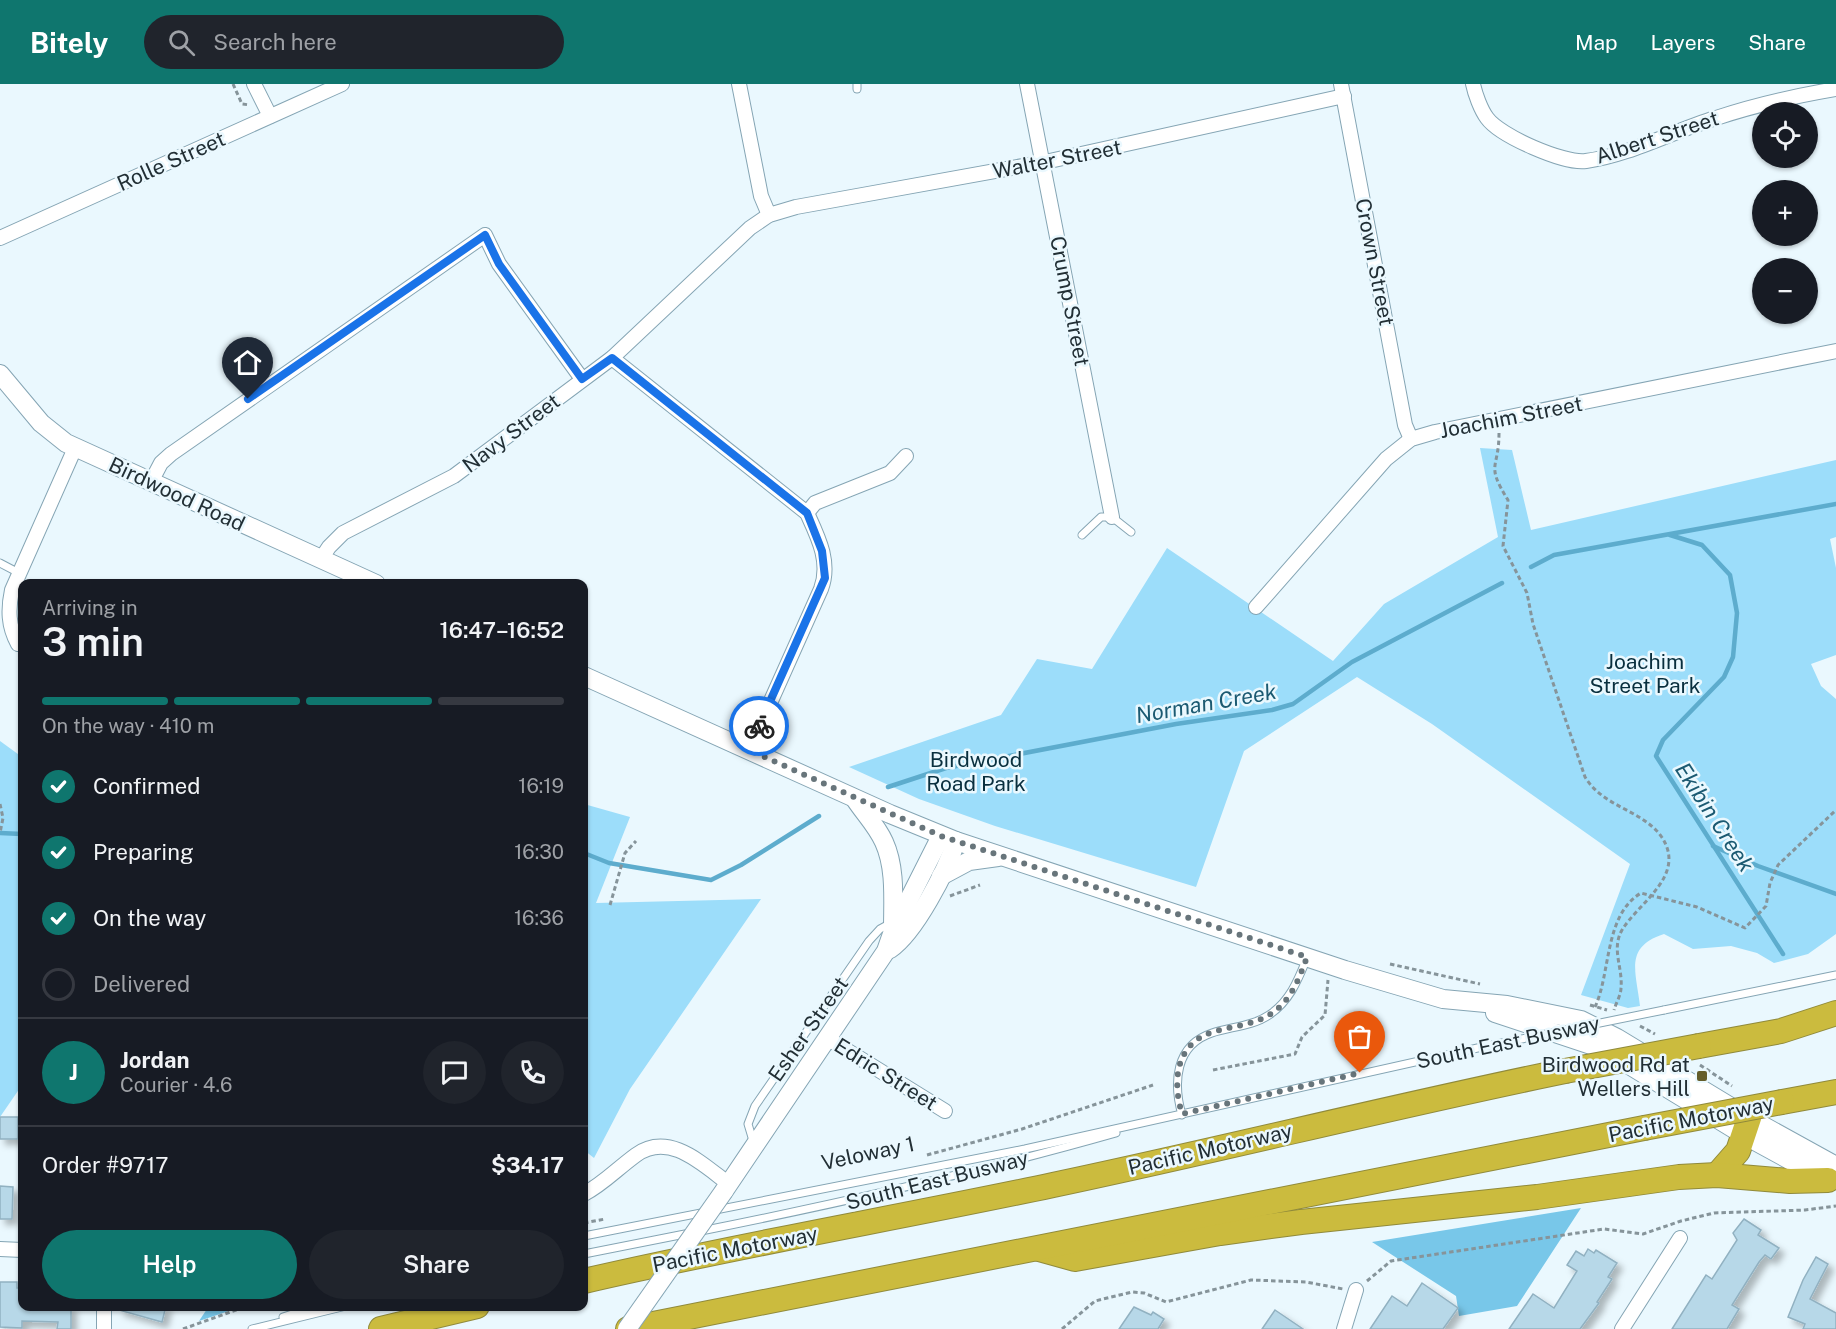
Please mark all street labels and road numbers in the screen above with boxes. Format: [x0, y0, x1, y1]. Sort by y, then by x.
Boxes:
street label: Albert Street [1592, 105, 1722, 169]
street label: Rolle Street [113, 126, 229, 196]
street label: Walter Street [990, 134, 1124, 184]
street label: Crown Street [1350, 196, 1400, 328]
street label: Crump Street [1045, 234, 1095, 368]
street label: Navy Street [457, 388, 565, 478]
street label: Joachim Street [1438, 391, 1584, 443]
street label: Birdwood Road [105, 452, 249, 536]
street label: Esher Street [763, 972, 853, 1086]
street label: South East Busway [1414, 1010, 1602, 1074]
street label: Edric Street [830, 1032, 942, 1116]
street label: Pacific Motorway [1606, 1091, 1776, 1147]
street label: Pacific Motorway [1125, 1118, 1295, 1180]
street label: Veloway 1 [819, 1131, 917, 1175]
street label: South East Busway [843, 1145, 1031, 1215]
street label: Pacific Motorway [650, 1221, 820, 1277]

